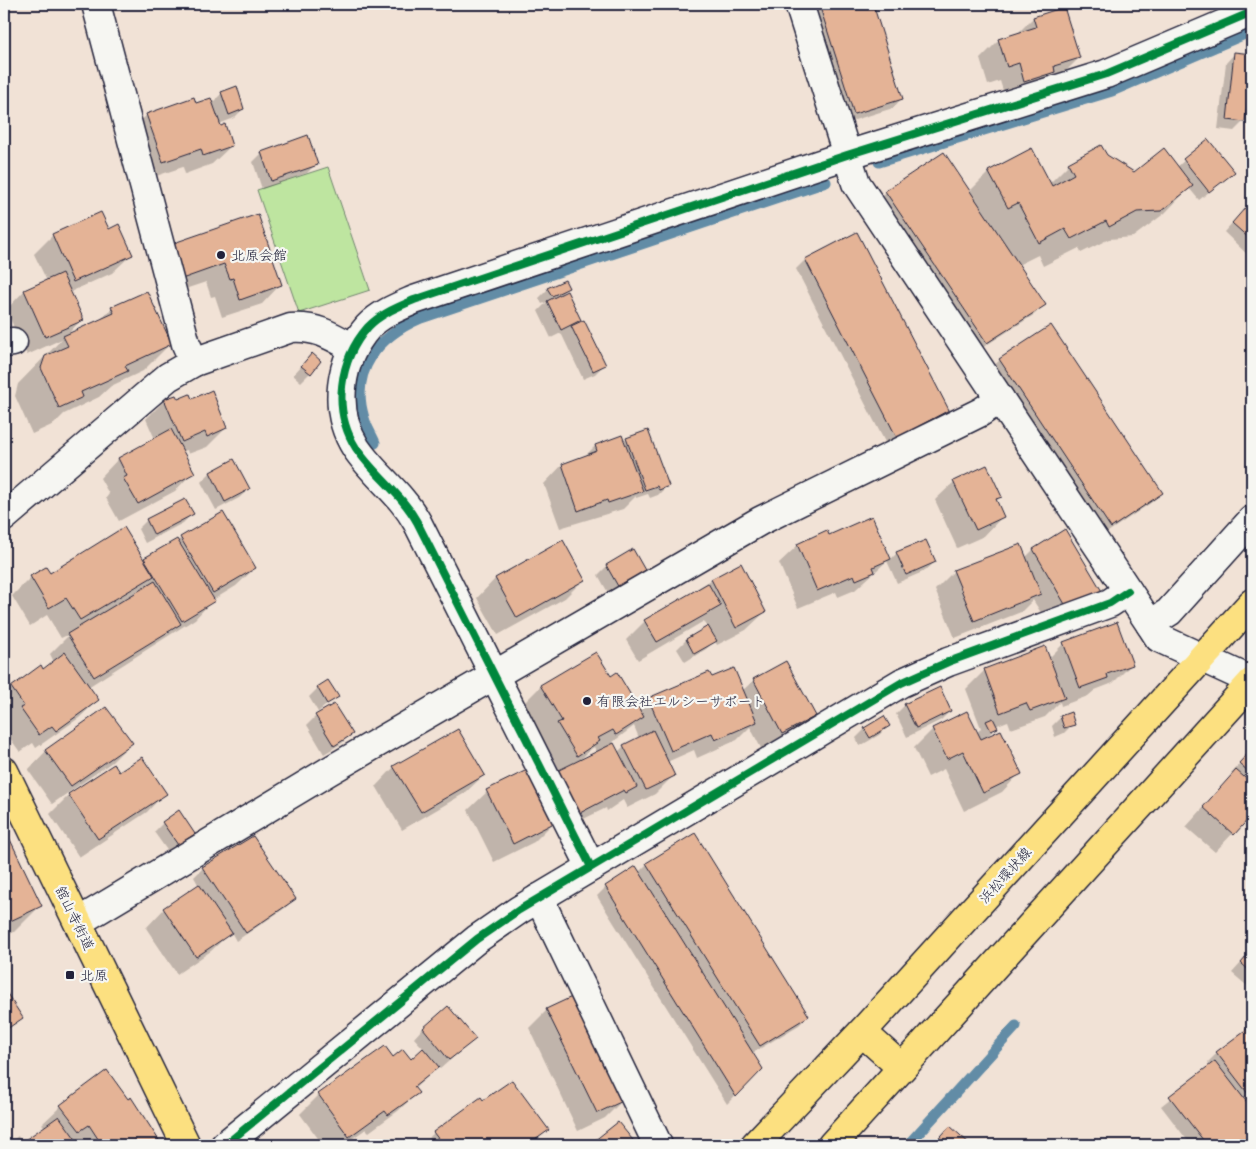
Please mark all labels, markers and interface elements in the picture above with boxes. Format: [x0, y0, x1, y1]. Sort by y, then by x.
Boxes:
place label: 北原会館 [231, 245, 287, 267]
marker: 北原会館 [215, 249, 227, 261]
place label: 有限会社エルシーサポート [597, 691, 766, 713]
marker: 有限会社エルシーサポート [581, 695, 593, 707]
street label: 浜松環状線 [974, 842, 1037, 909]
street label: 舘山寺街道 [49, 882, 99, 955]
place label: 北原 [80, 965, 108, 987]
marker: 北原 [64, 969, 76, 981]

